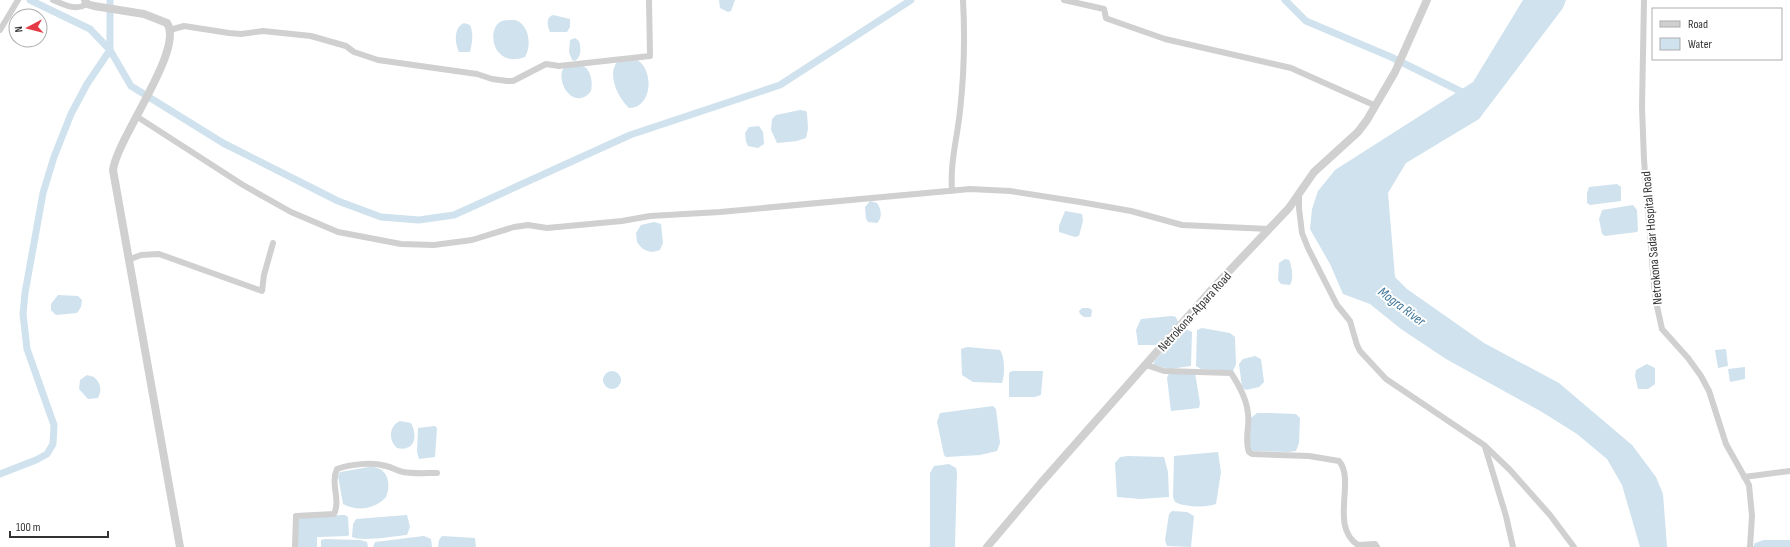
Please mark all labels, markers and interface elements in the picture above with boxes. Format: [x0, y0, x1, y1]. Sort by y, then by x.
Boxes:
north arrow [8, 8, 48, 48]
legend [1652, 8, 1782, 60]
text: Road [1688, 17, 1708, 32]
text: N [12, 25, 25, 33]
text: Water [1688, 37, 1712, 52]
street label: Netrokona Sadar Hospital Road [1638, 171, 1666, 305]
street label: Netrokona-Atpara Road [1155, 268, 1235, 355]
water label: Mogra River [1375, 283, 1429, 330]
scale bar [10, 513, 108, 539]
text: 100 m [16, 520, 41, 535]

